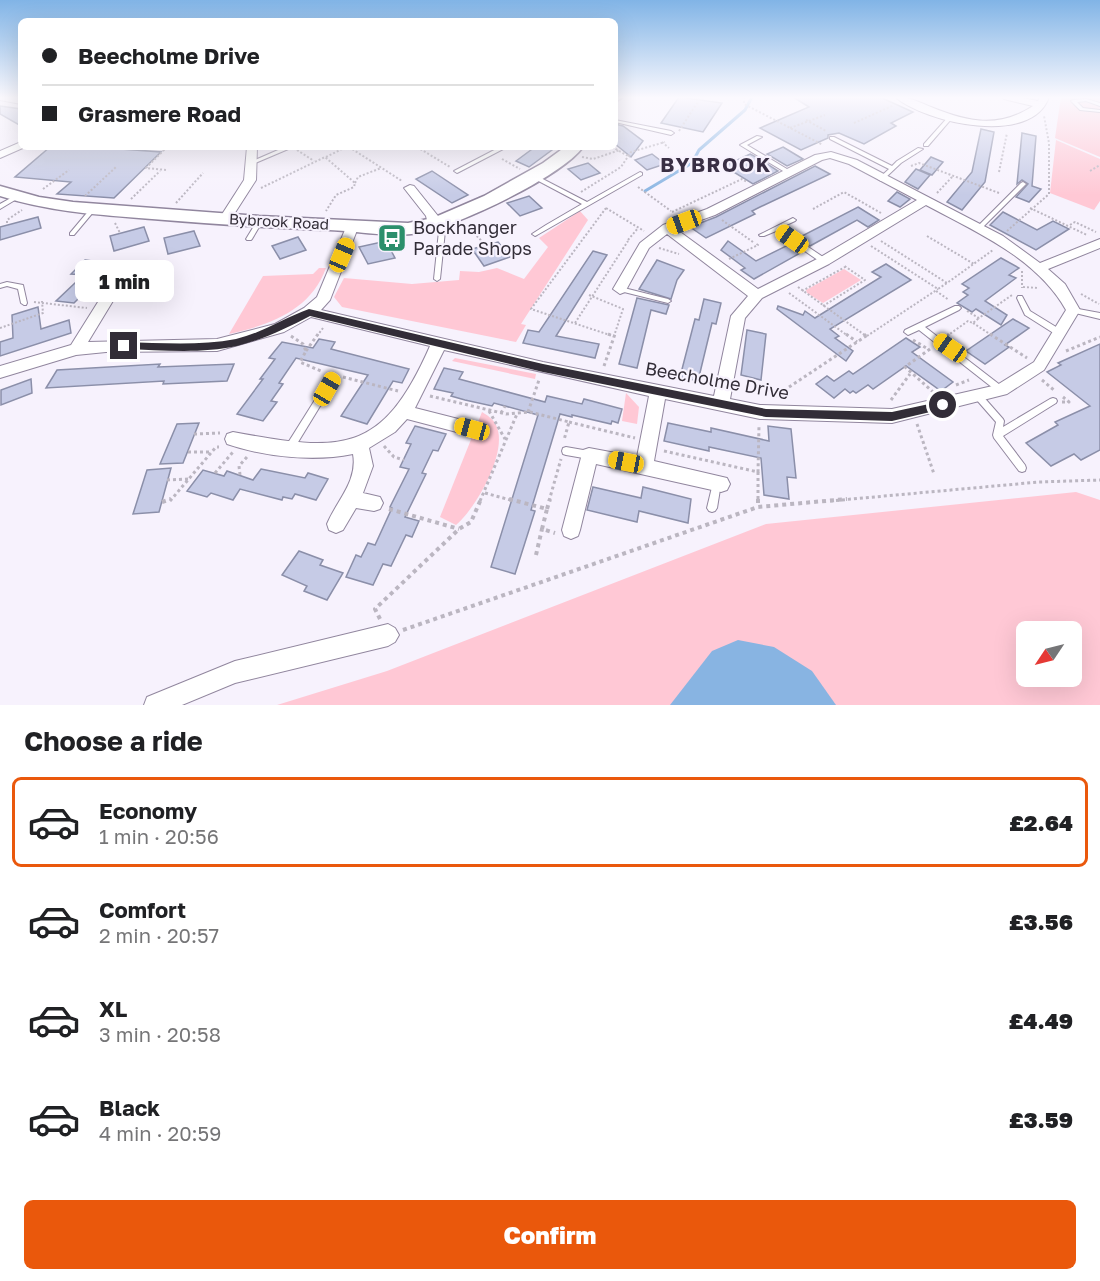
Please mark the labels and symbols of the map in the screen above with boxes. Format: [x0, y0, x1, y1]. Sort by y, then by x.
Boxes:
district label: BYBROOK [660, 152, 772, 176]
car [664, 207, 704, 237]
street label: Bybrook Road [229, 209, 330, 233]
place label: Bockhanger Parade Shops [413, 216, 532, 259]
car [772, 221, 812, 257]
bus stop icon: Bockhanger Parade Shops [376, 222, 408, 254]
car [327, 235, 357, 275]
callout: 1 min [74, 259, 174, 301]
car [930, 330, 970, 366]
route end [110, 332, 137, 359]
street label: Beecholme Drive [643, 357, 791, 404]
car [310, 369, 344, 409]
route start [929, 391, 956, 418]
car [452, 416, 492, 442]
car [607, 450, 645, 474]
north arrow [1016, 621, 1082, 687]

